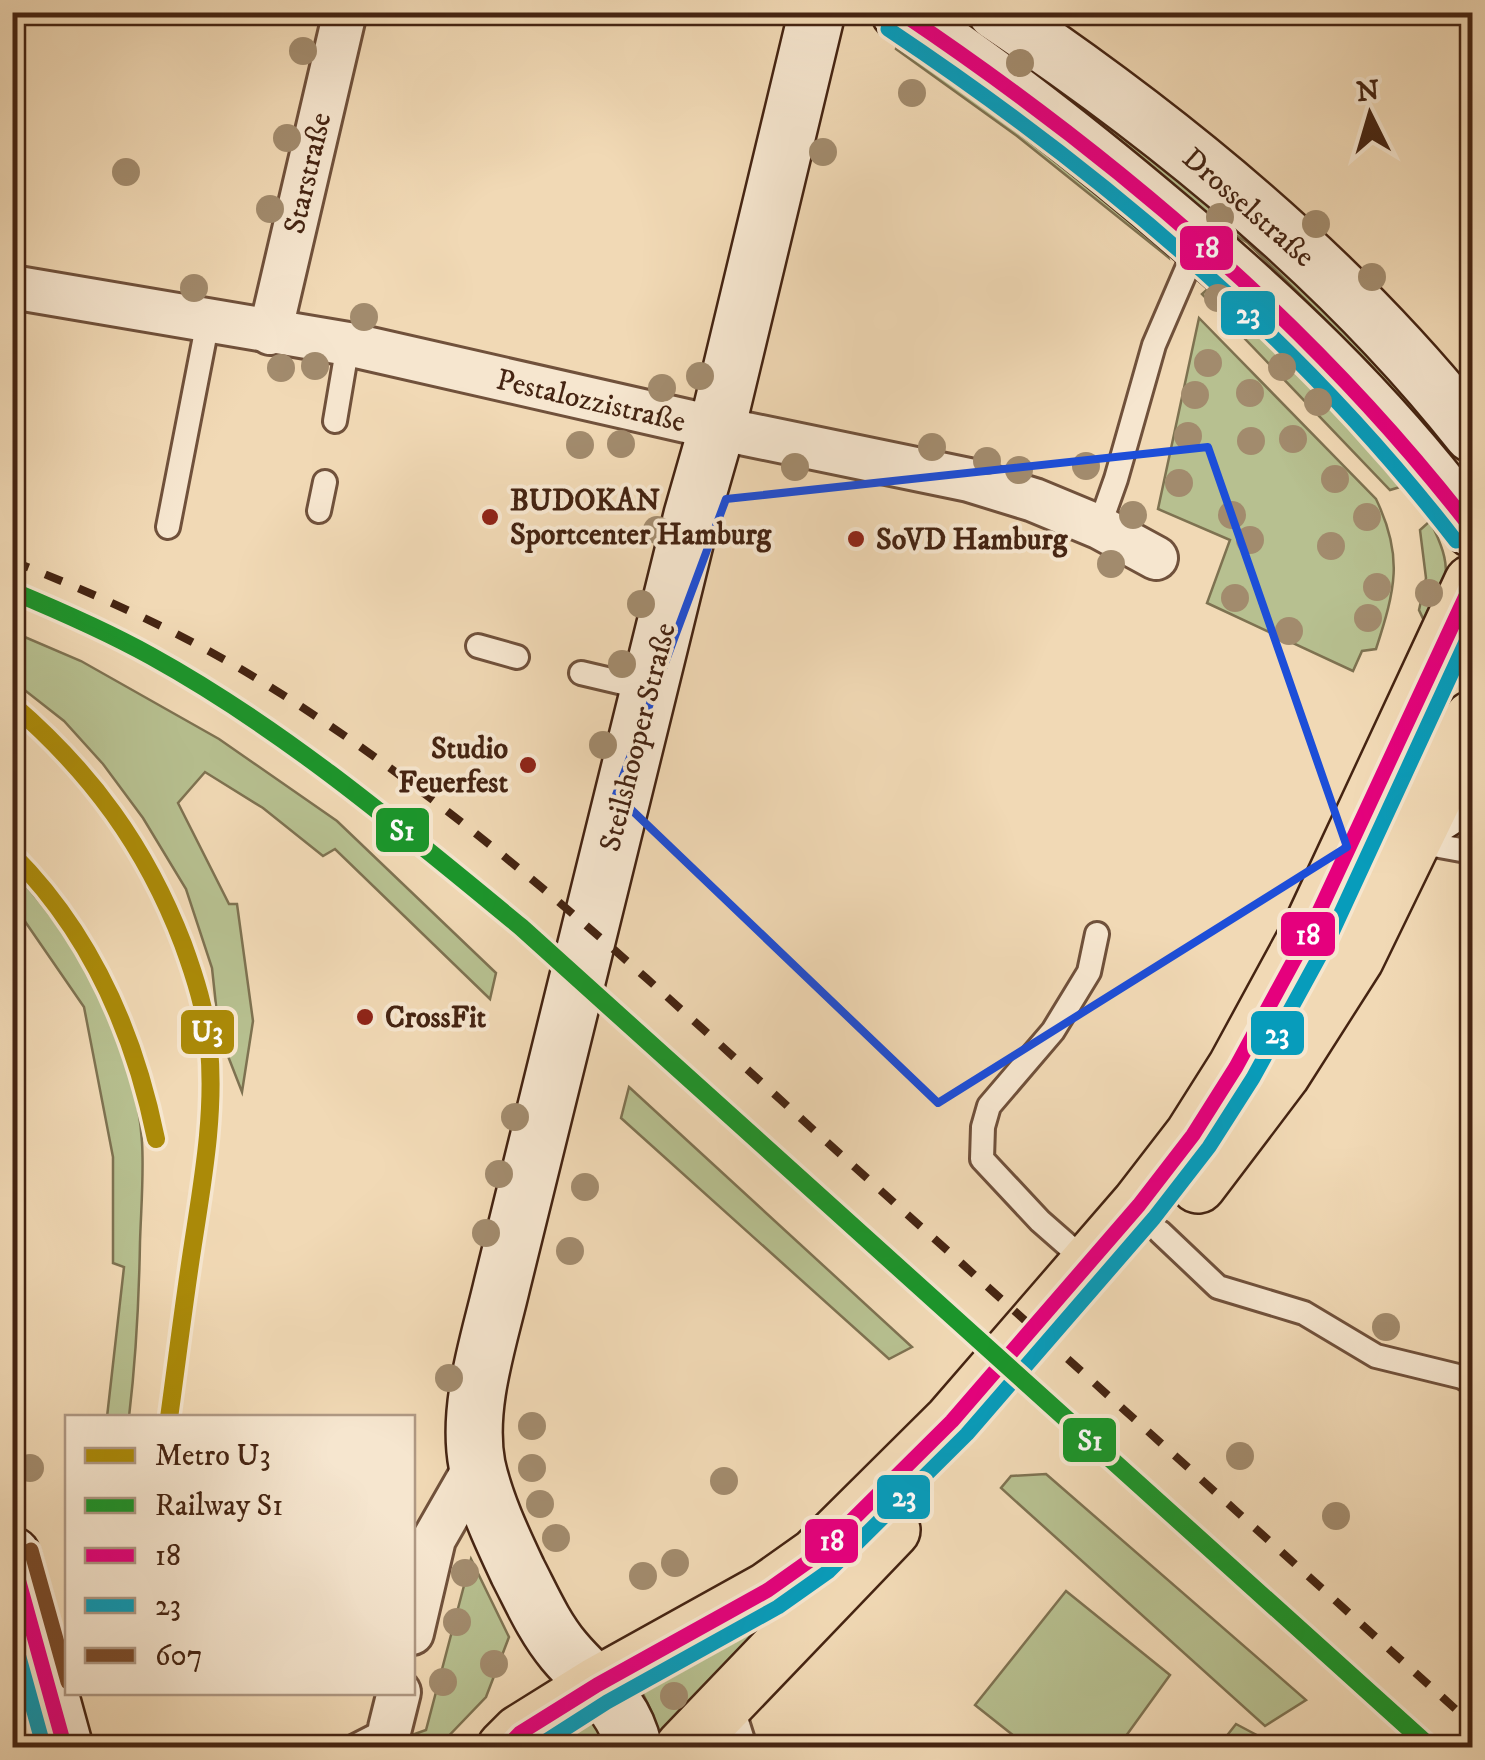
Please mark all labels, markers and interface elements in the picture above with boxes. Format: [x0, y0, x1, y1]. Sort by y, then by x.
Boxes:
north arrow [1320, 65, 1420, 165]
text: N [1355, 73, 1381, 110]
street label: Starstraße [277, 109, 340, 238]
street label: Drosselstraße [1174, 140, 1322, 276]
line badge: 18 [1178, 224, 1235, 272]
text: 18 [1195, 231, 1219, 266]
line badge: 23 [1219, 289, 1277, 337]
text: 23 [1236, 297, 1260, 332]
street label: Pestalozzistraße [492, 362, 689, 441]
place label: BUDOKAN Sportcenter Hamburg [510, 483, 773, 554]
marker: BUDOKAN Sportcenter Hamburg [479, 506, 501, 528]
place label: SoVD Hamburg [876, 522, 1069, 559]
marker: SoVD Hamburg [845, 528, 867, 550]
street label: Steilshooper Straße [592, 619, 685, 855]
place label: Studio Feuerfest [398, 731, 508, 802]
marker: Studio Feuerfest [517, 754, 539, 776]
line badge: S1 [374, 806, 431, 854]
text: S1 [390, 814, 414, 849]
line badge: 18 [1279, 910, 1337, 958]
text: 18 [1296, 918, 1320, 953]
place label: CrossFit [385, 1000, 487, 1037]
marker: CrossFit [354, 1006, 376, 1028]
line badge: U3 [179, 1008, 236, 1056]
line badge: 23 [1249, 1009, 1306, 1057]
text: U3 [191, 1015, 223, 1050]
text: 23 [1265, 1017, 1289, 1052]
legend [65, 1415, 415, 1695]
line badge: S1 [1061, 1416, 1118, 1464]
text: S1 [1078, 1424, 1102, 1459]
text: Metro U3 [155, 1438, 271, 1475]
line badge: 23 [875, 1473, 932, 1521]
text: 23 [892, 1480, 916, 1515]
text: Railway S1 [155, 1488, 283, 1525]
line badge: 18 [803, 1517, 860, 1565]
text: 18 [820, 1524, 844, 1559]
text: 18 [155, 1538, 181, 1575]
text: 23 [155, 1588, 181, 1625]
text: 607 [155, 1638, 203, 1675]

